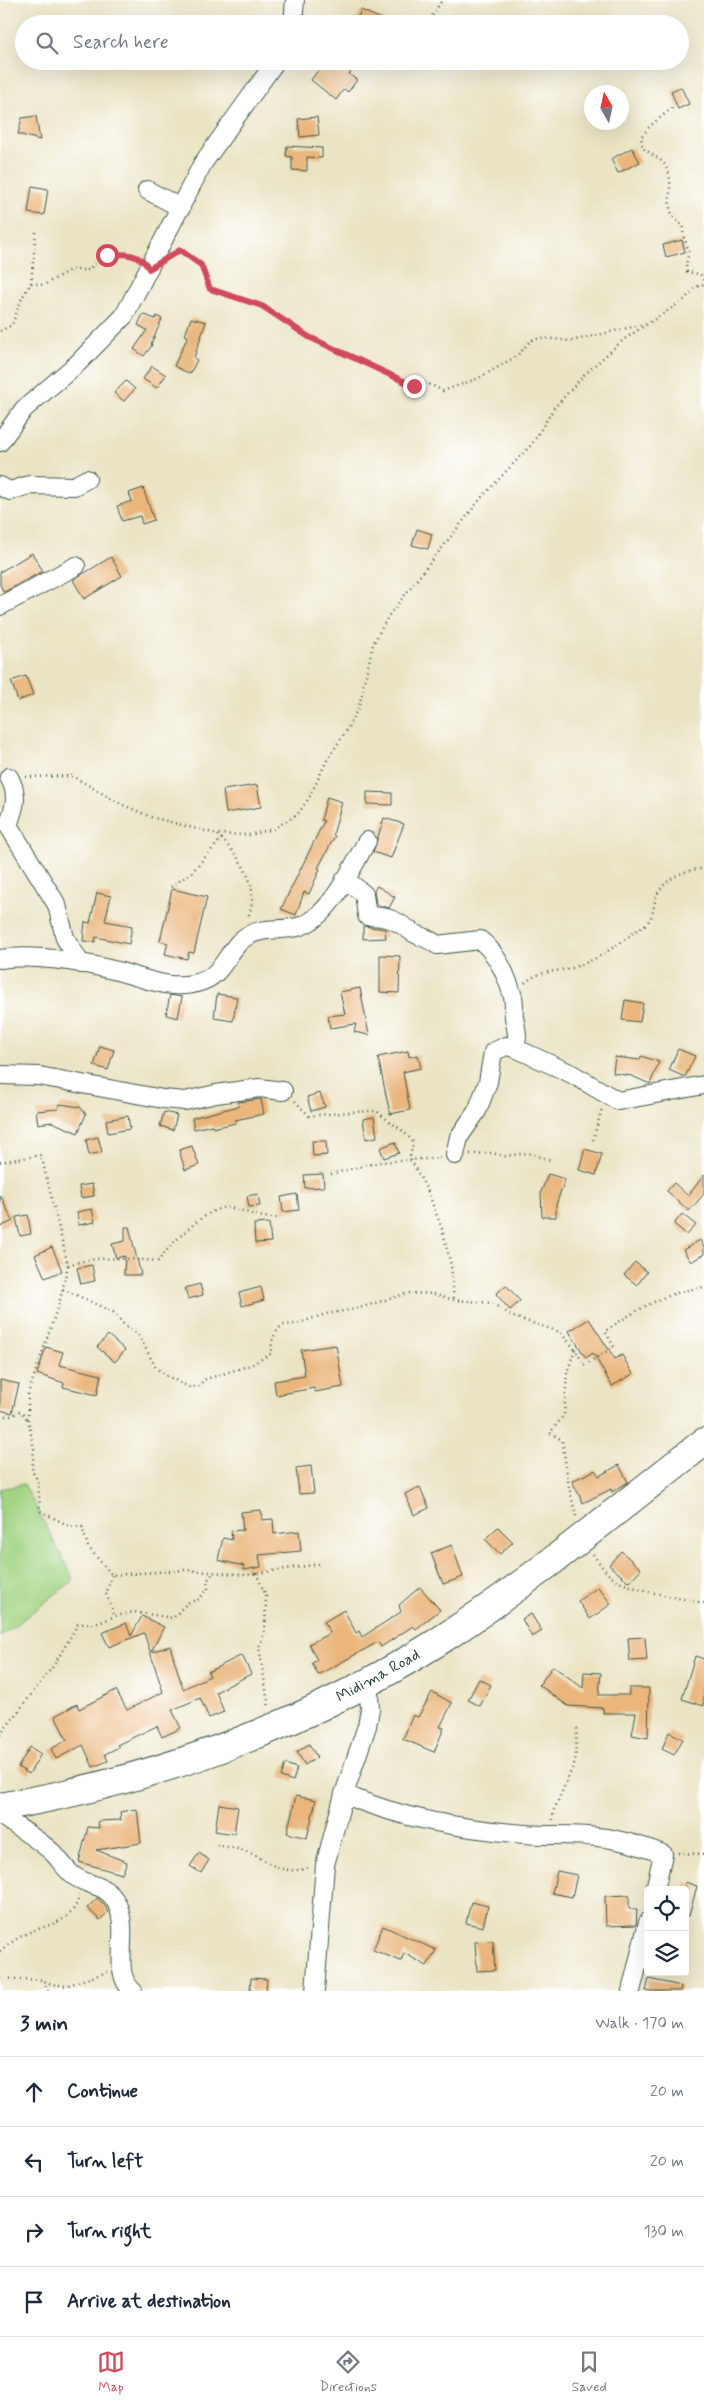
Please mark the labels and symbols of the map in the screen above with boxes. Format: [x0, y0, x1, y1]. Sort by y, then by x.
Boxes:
north arrow [584, 85, 629, 130]
route start [96, 244, 119, 267]
route end [403, 375, 426, 398]
street label: Midima Road [332, 1644, 424, 1708]

